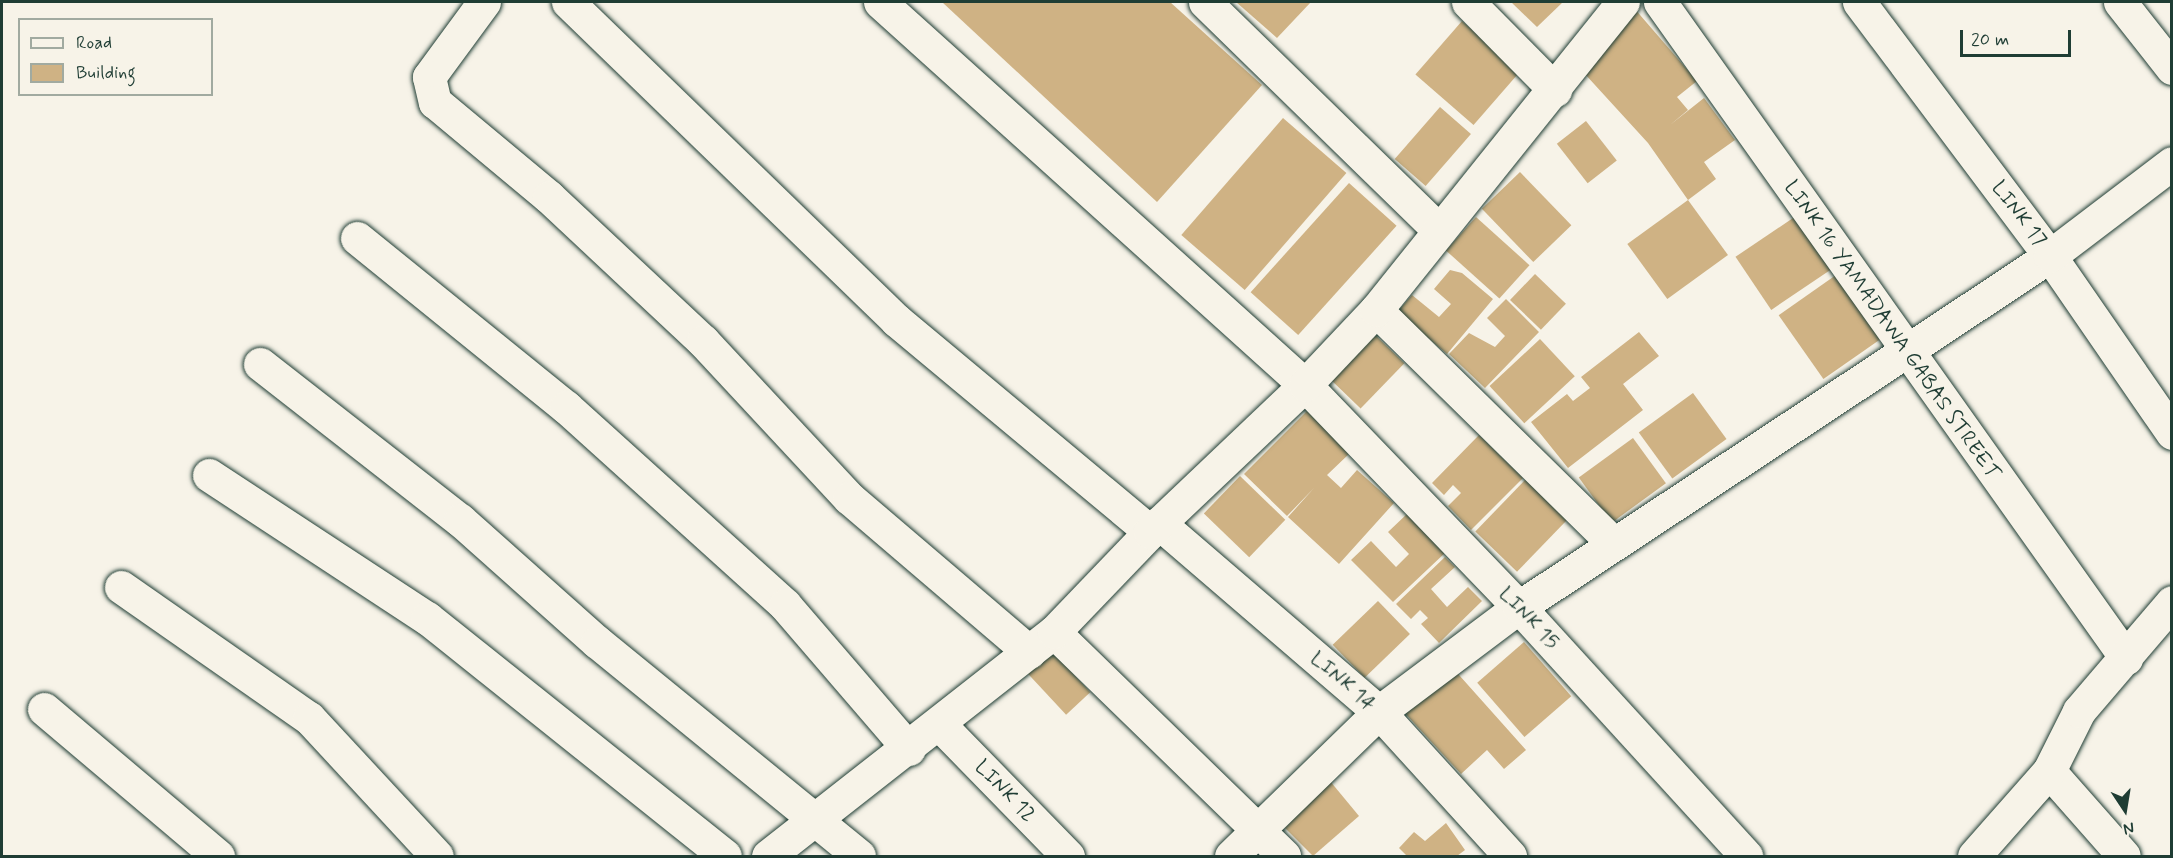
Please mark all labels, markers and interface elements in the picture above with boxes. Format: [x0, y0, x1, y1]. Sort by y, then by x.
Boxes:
legend [18, 18, 213, 96]
scale bar [1963, 18, 2074, 56]
text: 20 m [1971, 28, 2009, 52]
text: Road [76, 31, 112, 55]
text: Building [76, 61, 136, 85]
street label: LINK 16 YAMADAWA GABAS STREET [1779, 176, 2005, 484]
street label: LINK 17 [1986, 176, 2052, 252]
street label: LINK 15 [1494, 581, 1564, 655]
street label: LINK 14 [1305, 646, 1381, 716]
street label: LINK 12 [969, 755, 1041, 827]
north arrow [2095, 780, 2155, 840]
text: N [2121, 817, 2136, 839]

